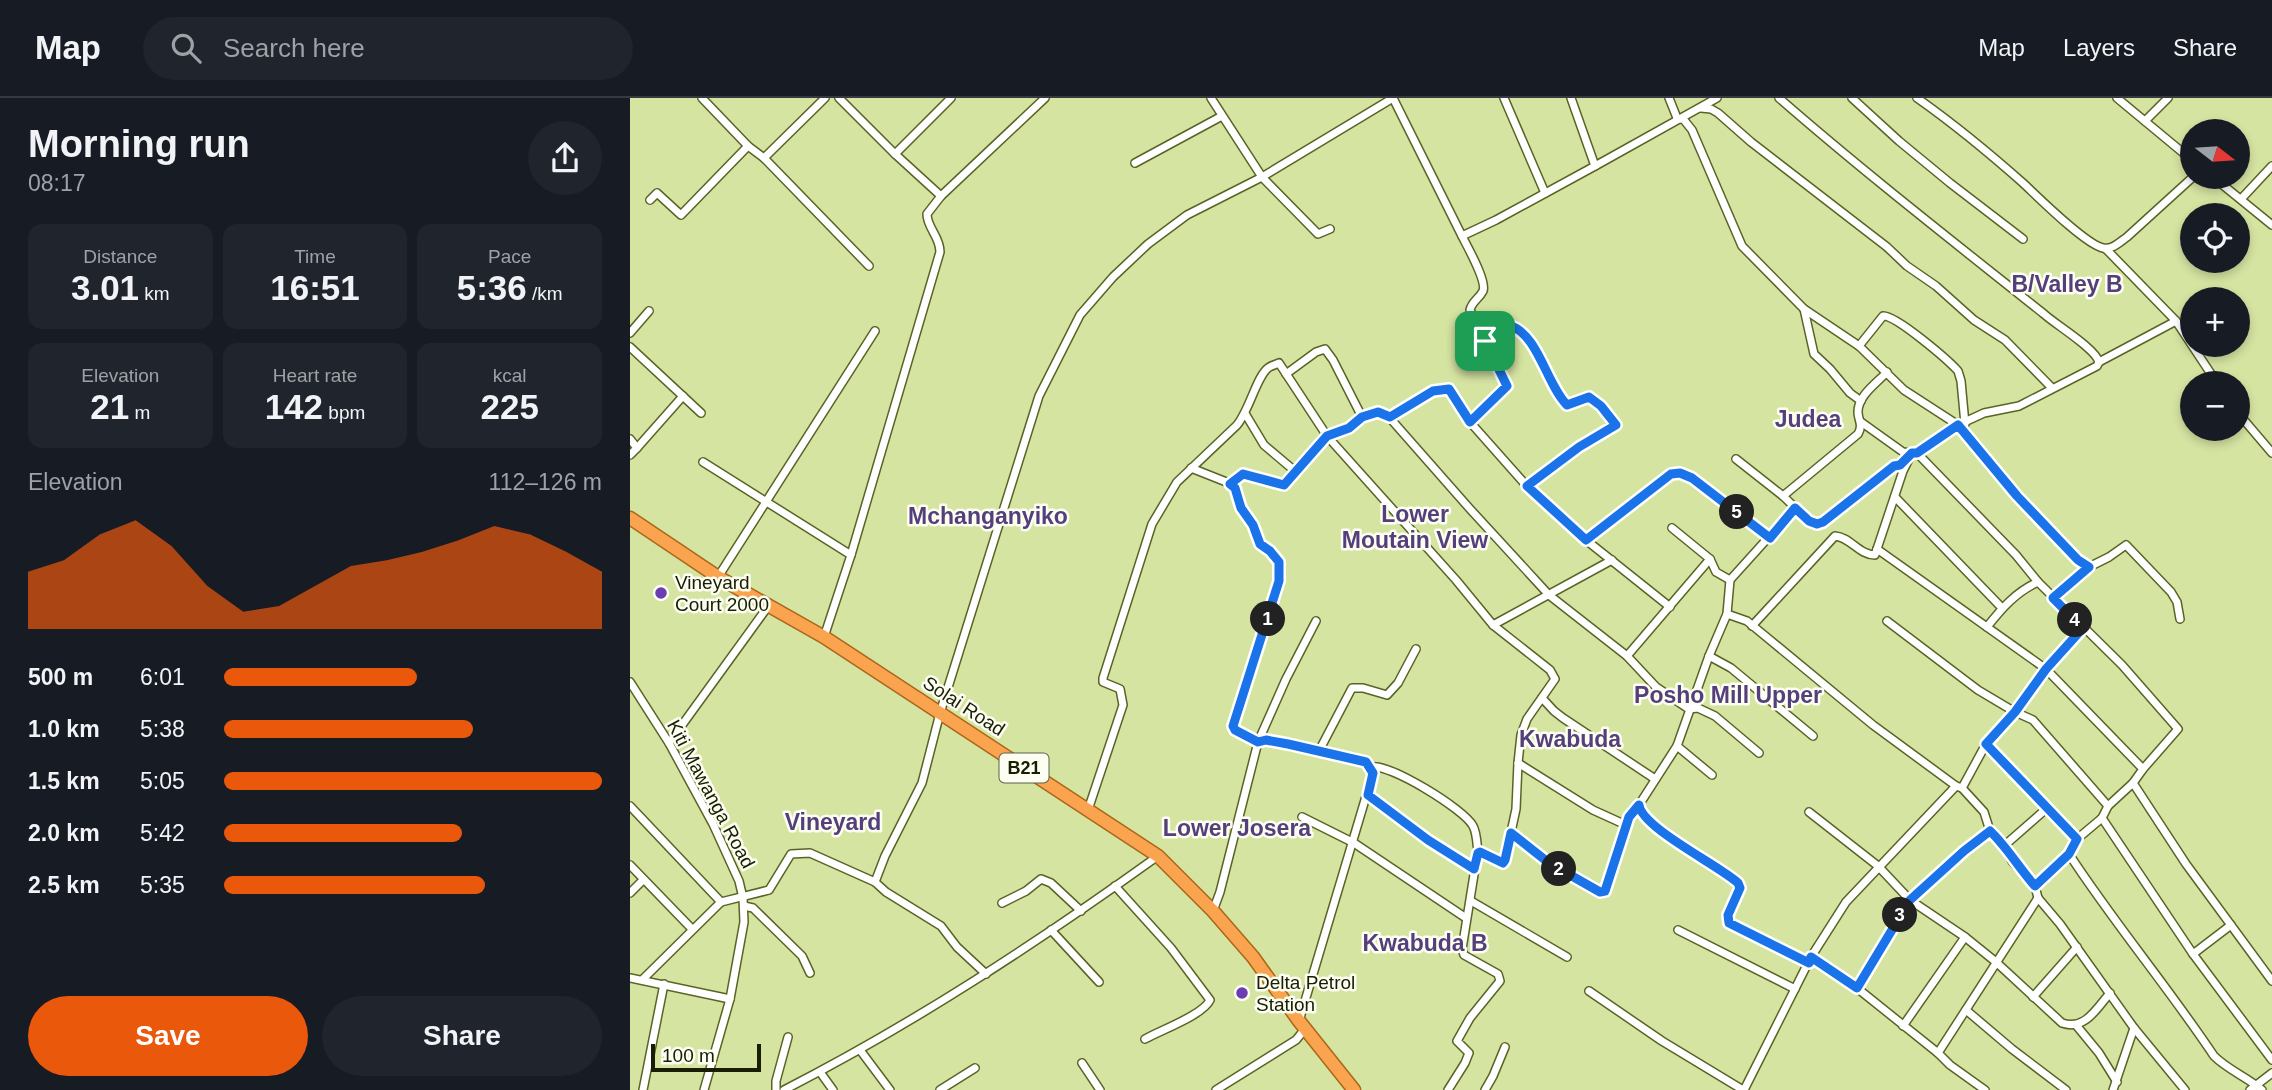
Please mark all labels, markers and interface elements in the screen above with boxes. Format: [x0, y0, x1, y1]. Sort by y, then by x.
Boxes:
search box [143, 17, 633, 80]
text: Map [35, 29, 101, 66]
icon: search [167, 29, 205, 67]
text: Search here [223, 33, 365, 63]
text: Map [1978, 34, 2025, 61]
text: Layers [2063, 34, 2135, 61]
text: Share [2173, 34, 2237, 61]
north arrow [2180, 119, 2250, 189]
map controls [2180, 119, 2250, 441]
button: share [528, 121, 602, 195]
text: Morning run [28, 123, 250, 165]
text: 08:17 [28, 170, 86, 196]
button: locate [2180, 203, 2250, 273]
text: Distance [83, 246, 157, 267]
text: Time [294, 246, 336, 267]
text: Pace [488, 246, 531, 267]
text: 3.01 [71, 268, 139, 307]
text: 16:51 [270, 268, 360, 307]
text: 5:36 [457, 268, 527, 307]
district label: B/Valley B [2011, 271, 2123, 297]
text: km [139, 283, 170, 304]
text: /km [527, 283, 563, 304]
button: + [2180, 287, 2250, 357]
pin [1455, 311, 1515, 371]
icon: arrive [1466, 322, 1504, 360]
text: Elevation [81, 365, 159, 386]
text: Heart rate [273, 365, 357, 386]
text: kcal [493, 365, 527, 386]
button: − [2180, 371, 2250, 441]
text: 21 [90, 387, 129, 426]
text: 142 [265, 387, 323, 426]
text: 225 [480, 387, 539, 426]
text: m [129, 402, 150, 423]
text: bpm [323, 402, 365, 423]
district label: Judea [1775, 406, 1841, 432]
text: Elevation [28, 469, 123, 495]
text: 112–126 m [489, 469, 602, 495]
pin: 5 [1720, 494, 1754, 530]
district label: Lower Moutain View [1342, 501, 1488, 553]
text: 5 [1731, 501, 1742, 522]
district label: Mchanganyiko [908, 503, 1068, 529]
place label: Vineyard Court 2000 [675, 572, 769, 615]
marker: Vineyard Court 2000 [653, 585, 669, 601]
pin: 1 [1250, 602, 1286, 636]
pin: 4 [2058, 602, 2092, 638]
text: 1 [1262, 608, 1273, 629]
text: 4 [2069, 609, 2080, 630]
text: 500 m [28, 664, 93, 690]
text: 6:01 [140, 664, 185, 690]
street label: Solai Road [919, 672, 1009, 740]
district label: Posho Mill Upper [1634, 682, 1822, 708]
text: 1.0 km [28, 716, 100, 742]
text: 5:38 [140, 716, 185, 742]
street label: Kiti Mawanga Road [663, 716, 759, 872]
district label: Kwabuda [1519, 726, 1621, 752]
road number: B21 [1000, 754, 1048, 782]
text: 1.5 km [28, 768, 100, 794]
text: 5:05 [140, 768, 185, 794]
district label: Vineyard [785, 809, 881, 835]
district label: Lower Josera [1163, 815, 1311, 841]
text: 2.0 km [28, 820, 100, 846]
text: 5:42 [140, 820, 185, 846]
pin: 2 [1542, 852, 1576, 886]
text: 2 [1553, 858, 1564, 879]
text: 2.5 km [28, 872, 100, 898]
text: 5:35 [140, 872, 185, 898]
pin: 3 [1882, 898, 1918, 932]
text: 3 [1894, 904, 1905, 925]
district label: Kwabuda B [1362, 930, 1488, 956]
place label: Delta Petrol Station [1256, 972, 1355, 1015]
marker: Delta Petrol Station [1234, 985, 1250, 1001]
button: Save [28, 996, 308, 1076]
button: Share [322, 996, 602, 1076]
scale bar [651, 1041, 761, 1073]
text: 100 m [662, 1045, 715, 1066]

